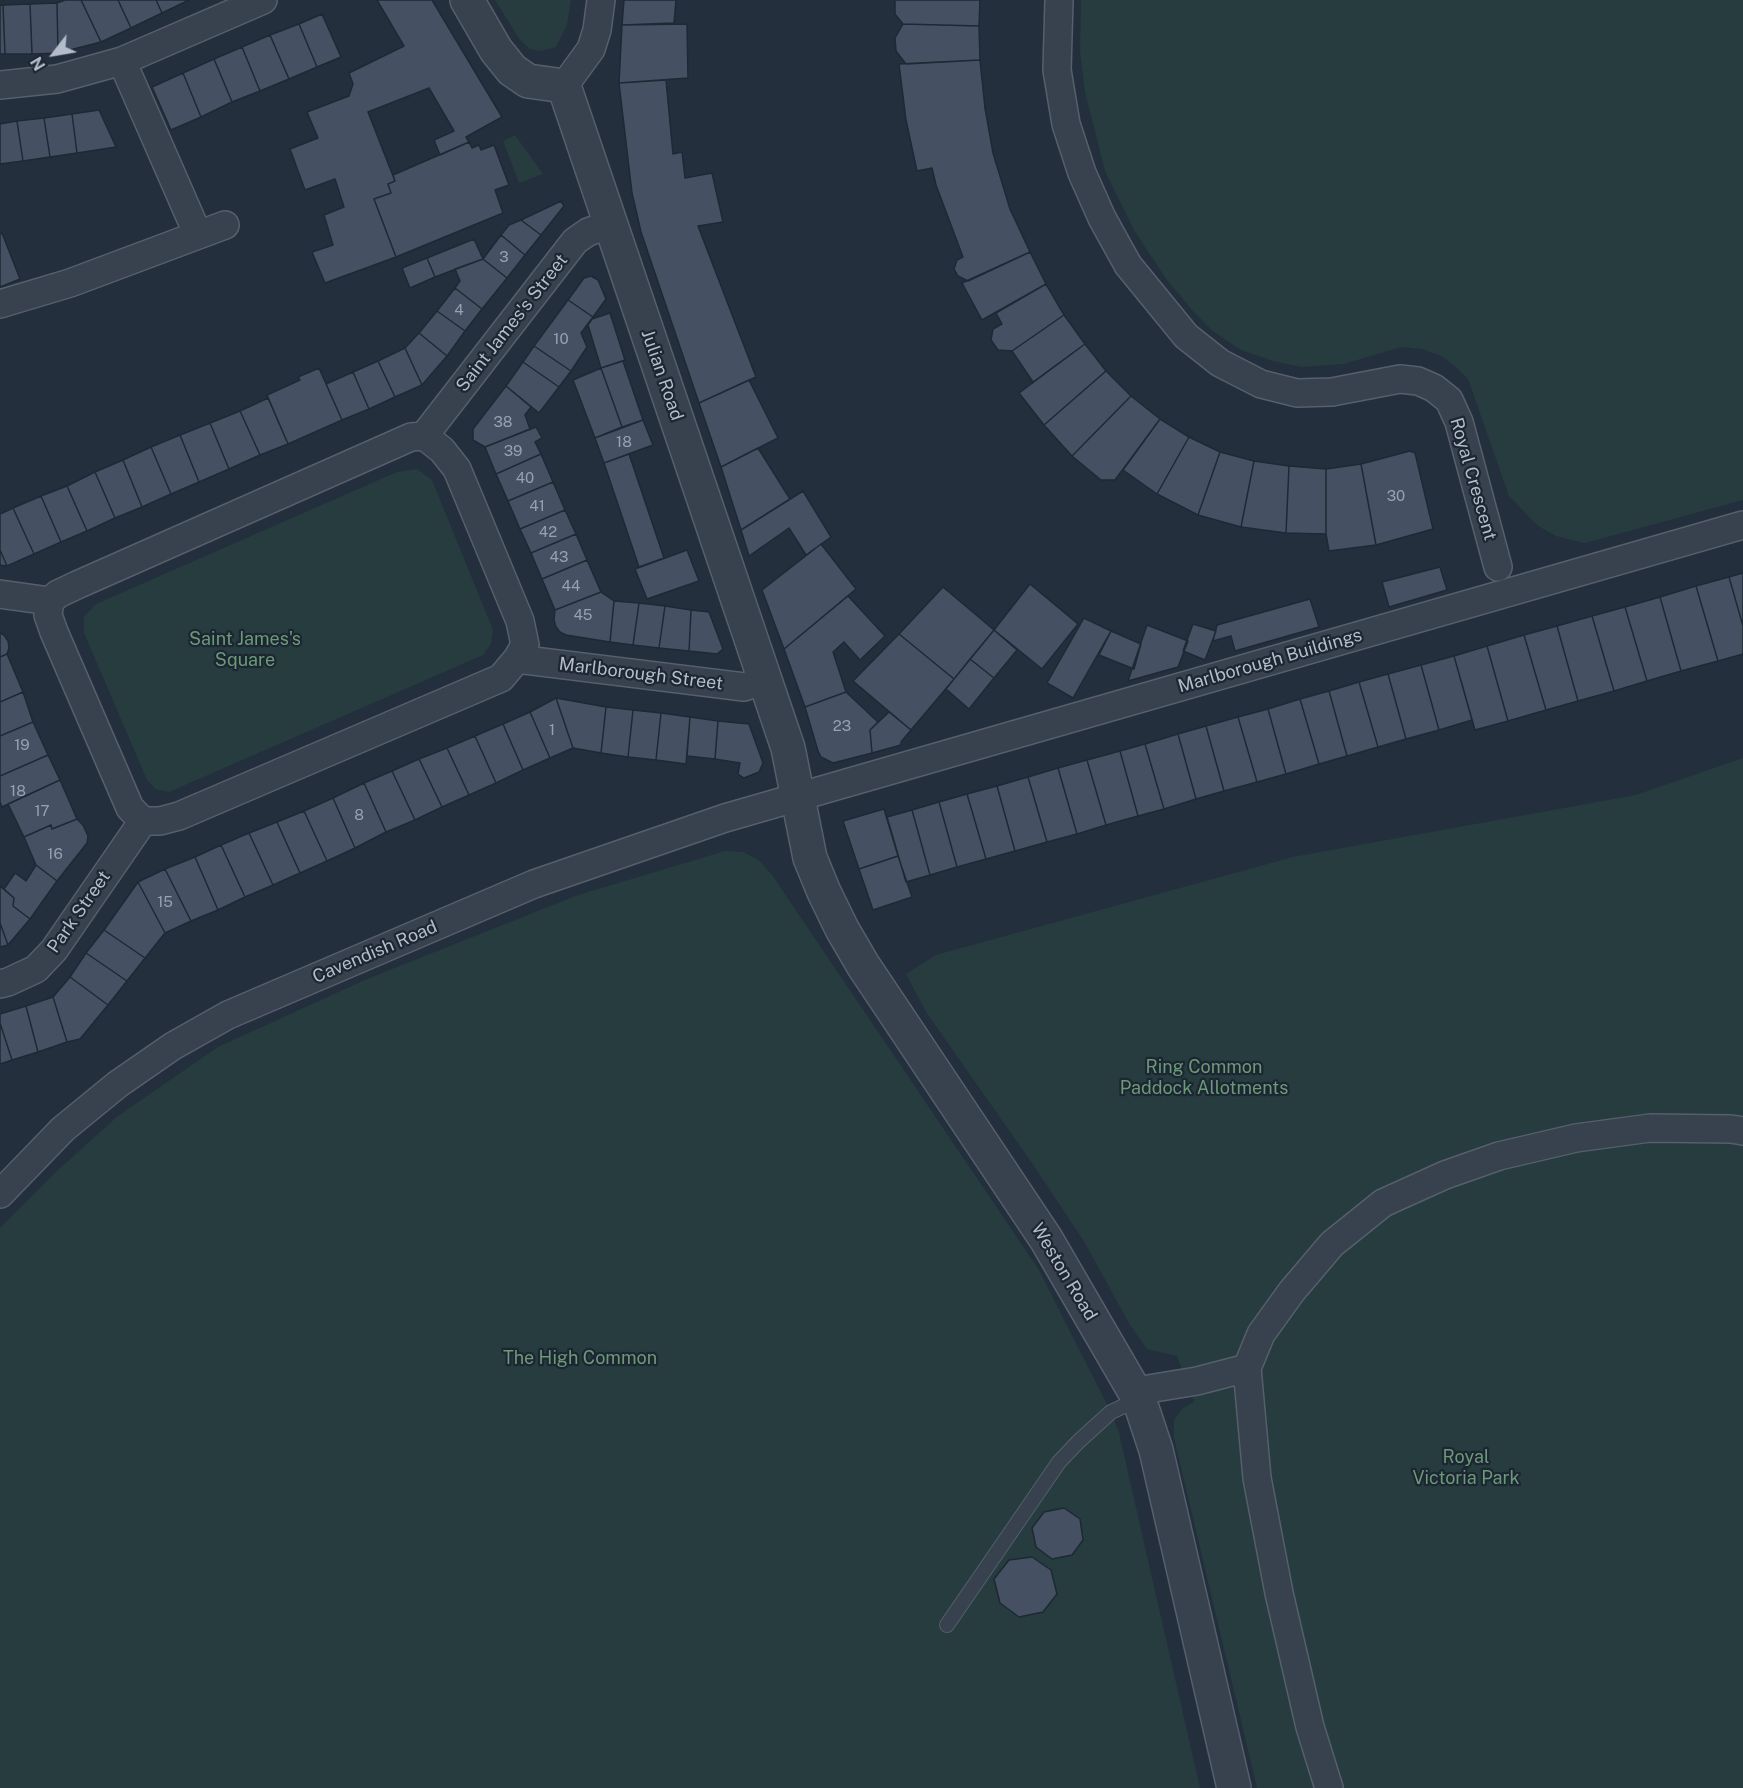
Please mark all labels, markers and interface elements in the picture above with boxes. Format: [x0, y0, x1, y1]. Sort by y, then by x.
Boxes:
north arrow [24, 24, 84, 84]
text: N [27, 53, 50, 74]
house number: 3 [499, 248, 509, 266]
street label: Saint James's Street [452, 250, 572, 396]
house number: 4 [454, 301, 464, 319]
street label: Julian Road [636, 327, 688, 423]
house number: 10 [553, 330, 569, 348]
house number: 38 [493, 413, 513, 431]
street label: Royal Crescent [1445, 415, 1501, 543]
house number: 18 [616, 433, 632, 451]
house number: 39 [504, 442, 522, 460]
house number: 40 [516, 469, 534, 487]
house number: 30 [1387, 487, 1405, 505]
house number: 41 [529, 497, 545, 515]
house number: 42 [539, 523, 557, 541]
house number: 43 [550, 548, 568, 566]
house number: 44 [562, 577, 580, 595]
house number: 45 [574, 606, 592, 624]
street label: Marlborough Buildings [1175, 624, 1365, 698]
park label: Saint James's Square [189, 628, 301, 670]
street label: Marlborough Street [558, 653, 724, 695]
house number: 23 [833, 717, 851, 735]
house number: 1 [549, 721, 555, 739]
house number: 19 [14, 736, 30, 754]
house number: 18 [10, 782, 26, 800]
house number: 17 [34, 802, 50, 820]
house number: 8 [354, 806, 364, 824]
house number: 16 [47, 845, 63, 863]
street label: Park Street [43, 867, 115, 957]
house number: 15 [157, 893, 173, 911]
street label: Cavendish Road [309, 916, 441, 988]
park label: Ring Common Paddock Allotments [1120, 1056, 1288, 1098]
street label: Weston Road [1026, 1219, 1102, 1325]
park label: The High Common [503, 1347, 657, 1369]
park label: Royal Victoria Park [1412, 1446, 1520, 1488]

